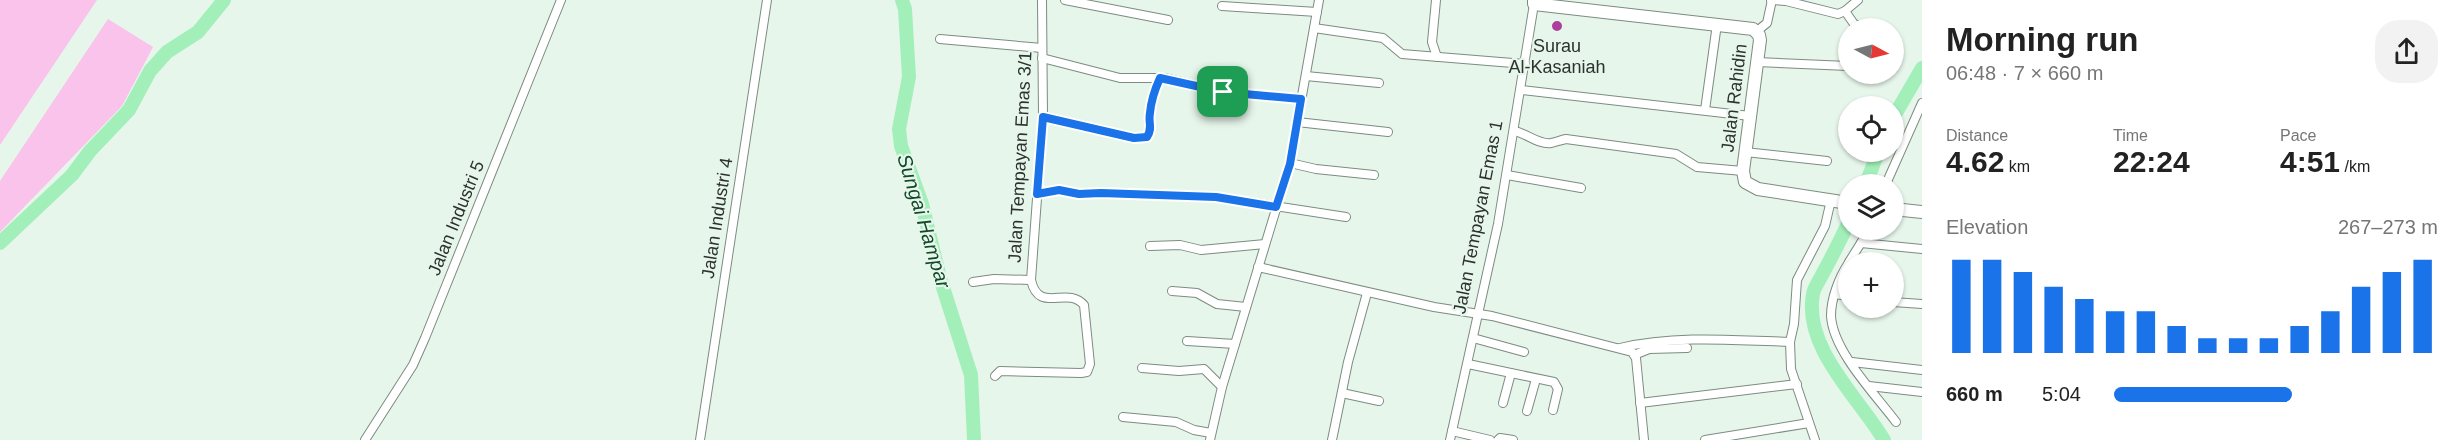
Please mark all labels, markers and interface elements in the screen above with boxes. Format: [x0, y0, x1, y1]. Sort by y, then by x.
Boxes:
north arrow [1838, 18, 1904, 84]
map controls [1838, 18, 1904, 318]
marker: Surau Al-Kasaniah [1550, 19, 1564, 33]
button: share [2375, 20, 2438, 83]
text: Morning run [1946, 21, 2138, 58]
place label: Surau Al-Kasaniah [1508, 36, 1606, 77]
street label: Jalan Rahidin [1717, 43, 1751, 153]
street label: Jalan Tempayan Emas 3/1 [1004, 51, 1036, 263]
text: 06:48 · 7 × 660 m [1946, 62, 2103, 84]
pin [1197, 66, 1248, 117]
icon: arrive [1206, 75, 1239, 108]
button: locate [1838, 96, 1904, 162]
street label: Jalan Tempayan Emas 1 [1449, 119, 1507, 315]
text: Distance [1946, 127, 2008, 144]
text: Time [2113, 127, 2148, 144]
text: Pace [2280, 127, 2316, 144]
text: 4.62 [1946, 145, 2004, 178]
text: 22:24 [2113, 145, 2190, 178]
text: 4:51 [2280, 145, 2340, 178]
water label: Sungai Hampar [893, 151, 955, 292]
street label: Jalan Industri 4 [698, 156, 736, 280]
street label: Jalan Industri 5 [424, 158, 488, 278]
text: km [2004, 158, 2030, 175]
text: /km [2340, 158, 2370, 175]
button: layers [1838, 174, 1904, 240]
text: Elevation [1946, 216, 2028, 238]
text: 267–273 m [2338, 216, 2438, 238]
button: + [1838, 252, 1904, 318]
text: 660 m [1946, 383, 2003, 405]
text: 5:04 [2042, 383, 2081, 405]

